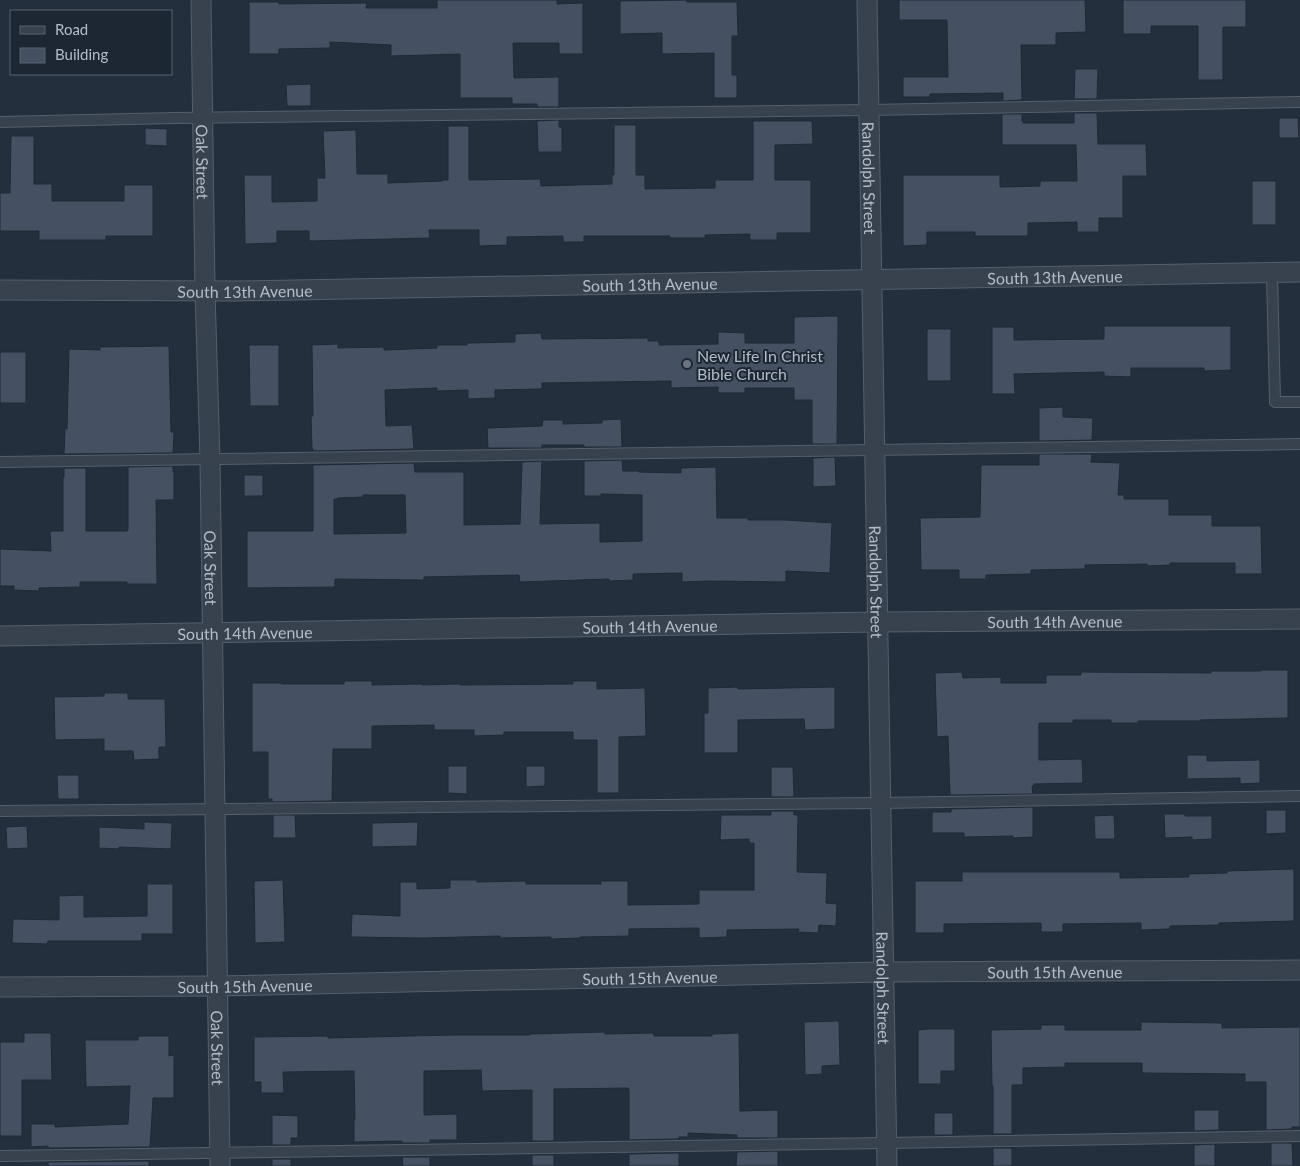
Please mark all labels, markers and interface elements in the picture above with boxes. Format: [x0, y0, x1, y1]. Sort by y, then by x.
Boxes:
legend [10, 10, 172, 75]
text: Road [55, 20, 88, 38]
text: Building [55, 45, 108, 63]
street label: Randolph Street [860, 121, 881, 235]
street label: Oak Street [193, 124, 213, 200]
street label: South 13th Avenue [987, 266, 1123, 287]
street label: South 13th Avenue [582, 273, 718, 294]
street label: South 13th Avenue [177, 280, 313, 301]
place label: New Life In Christ Bible Church [697, 346, 823, 383]
marker: New Life In Christ Bible Church [681, 358, 693, 370]
street label: Randolph Street [867, 525, 887, 639]
street label: Oak Street [202, 530, 222, 606]
street label: South 14th Avenue [987, 611, 1123, 631]
street label: South 14th Avenue [582, 615, 718, 636]
street label: South 14th Avenue [177, 622, 313, 643]
street label: Randolph Street [873, 931, 894, 1045]
street label: South 15th Avenue [987, 961, 1123, 981]
street label: South 15th Avenue [582, 966, 718, 988]
street label: South 15th Avenue [177, 974, 313, 996]
street label: Oak Street [208, 1010, 228, 1086]

